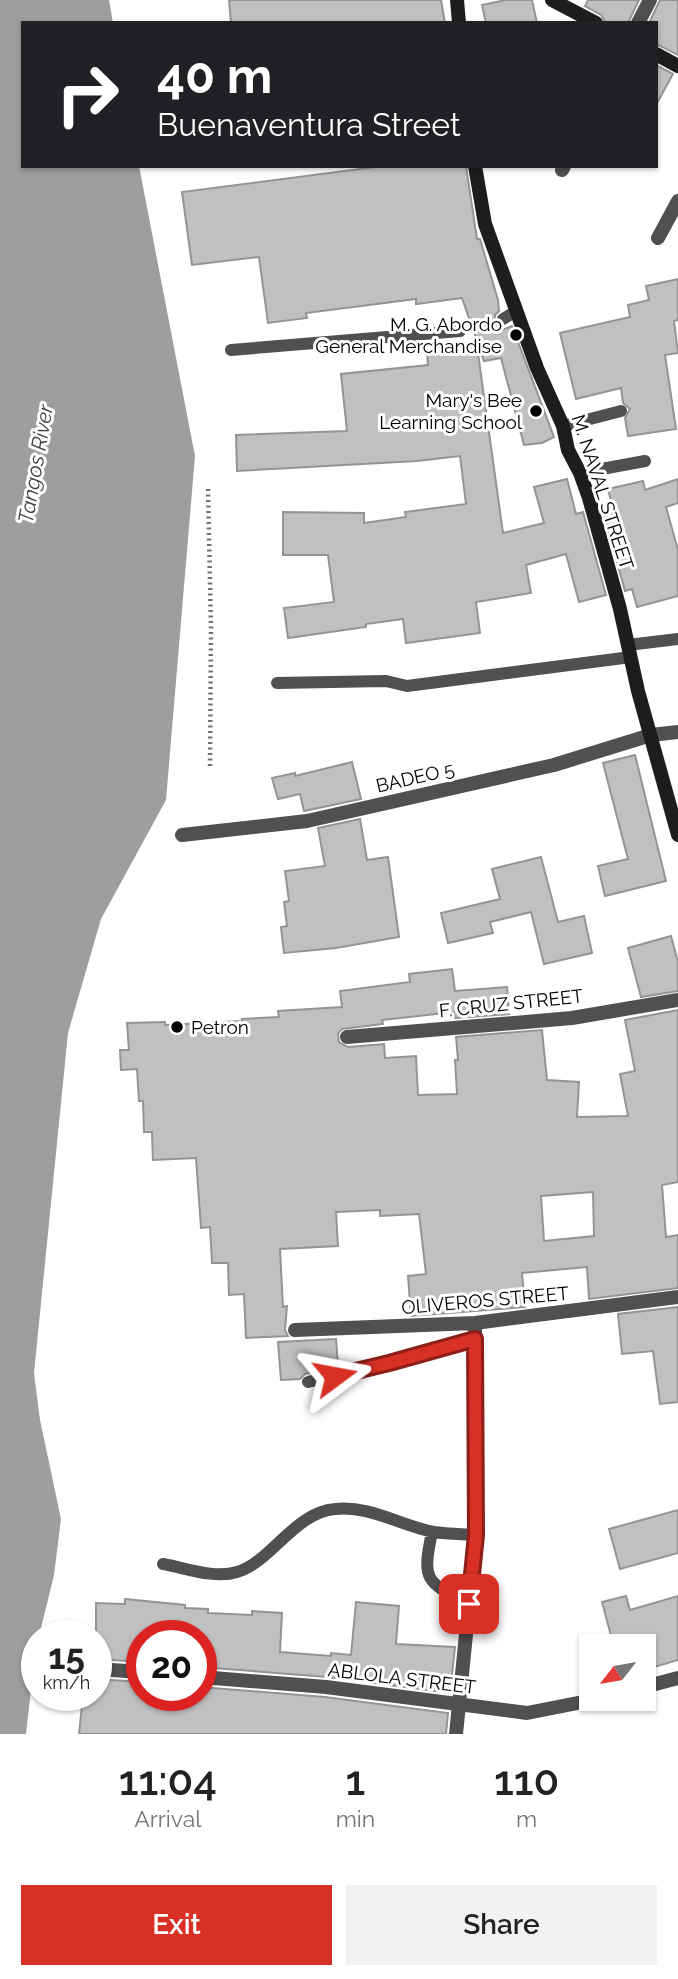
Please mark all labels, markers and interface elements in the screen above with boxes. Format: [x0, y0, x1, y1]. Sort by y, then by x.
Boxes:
text: 40 m [157, 47, 272, 104]
icon: right [42, 49, 133, 140]
text: Buenaventura Street [157, 106, 461, 143]
place label: M. G. Abordo General Merchandise [315, 313, 502, 357]
marker: M. G. Abordo General Merchandise [508, 327, 524, 343]
place label: Mary's Bee Learning School [379, 389, 523, 433]
water label: Tangos River [13, 402, 58, 525]
marker: Mary's Bee Learning School [528, 403, 544, 419]
street label: M. NAVAL STREET [568, 412, 639, 573]
street label: BADEO 5 [374, 757, 456, 797]
street label: F. CRUZ STREET [438, 984, 585, 1022]
place label: Petron [191, 1016, 249, 1038]
marker: Petron [169, 1019, 185, 1035]
street label: OLIVEROS STREET [400, 1282, 570, 1318]
position arrow [298, 1339, 372, 1413]
pin [439, 1574, 499, 1634]
icon: arrive [450, 1585, 488, 1623]
speed limit sign: 20 [126, 1620, 217, 1711]
north arrow [579, 1634, 656, 1712]
map controls [579, 1634, 656, 1711]
text: 15 [48, 1636, 85, 1677]
street label: ABLOLA STREET [327, 1658, 478, 1698]
text: km/h [43, 1672, 90, 1693]
text: 11:04 [119, 1756, 217, 1805]
text: 1 [346, 1756, 365, 1805]
text: 110 [494, 1756, 559, 1805]
text: Arrival [134, 1805, 202, 1832]
text: min [336, 1805, 375, 1832]
text: m [516, 1805, 537, 1832]
button: Exit [21, 1885, 332, 1965]
button: Share [346, 1885, 657, 1965]

